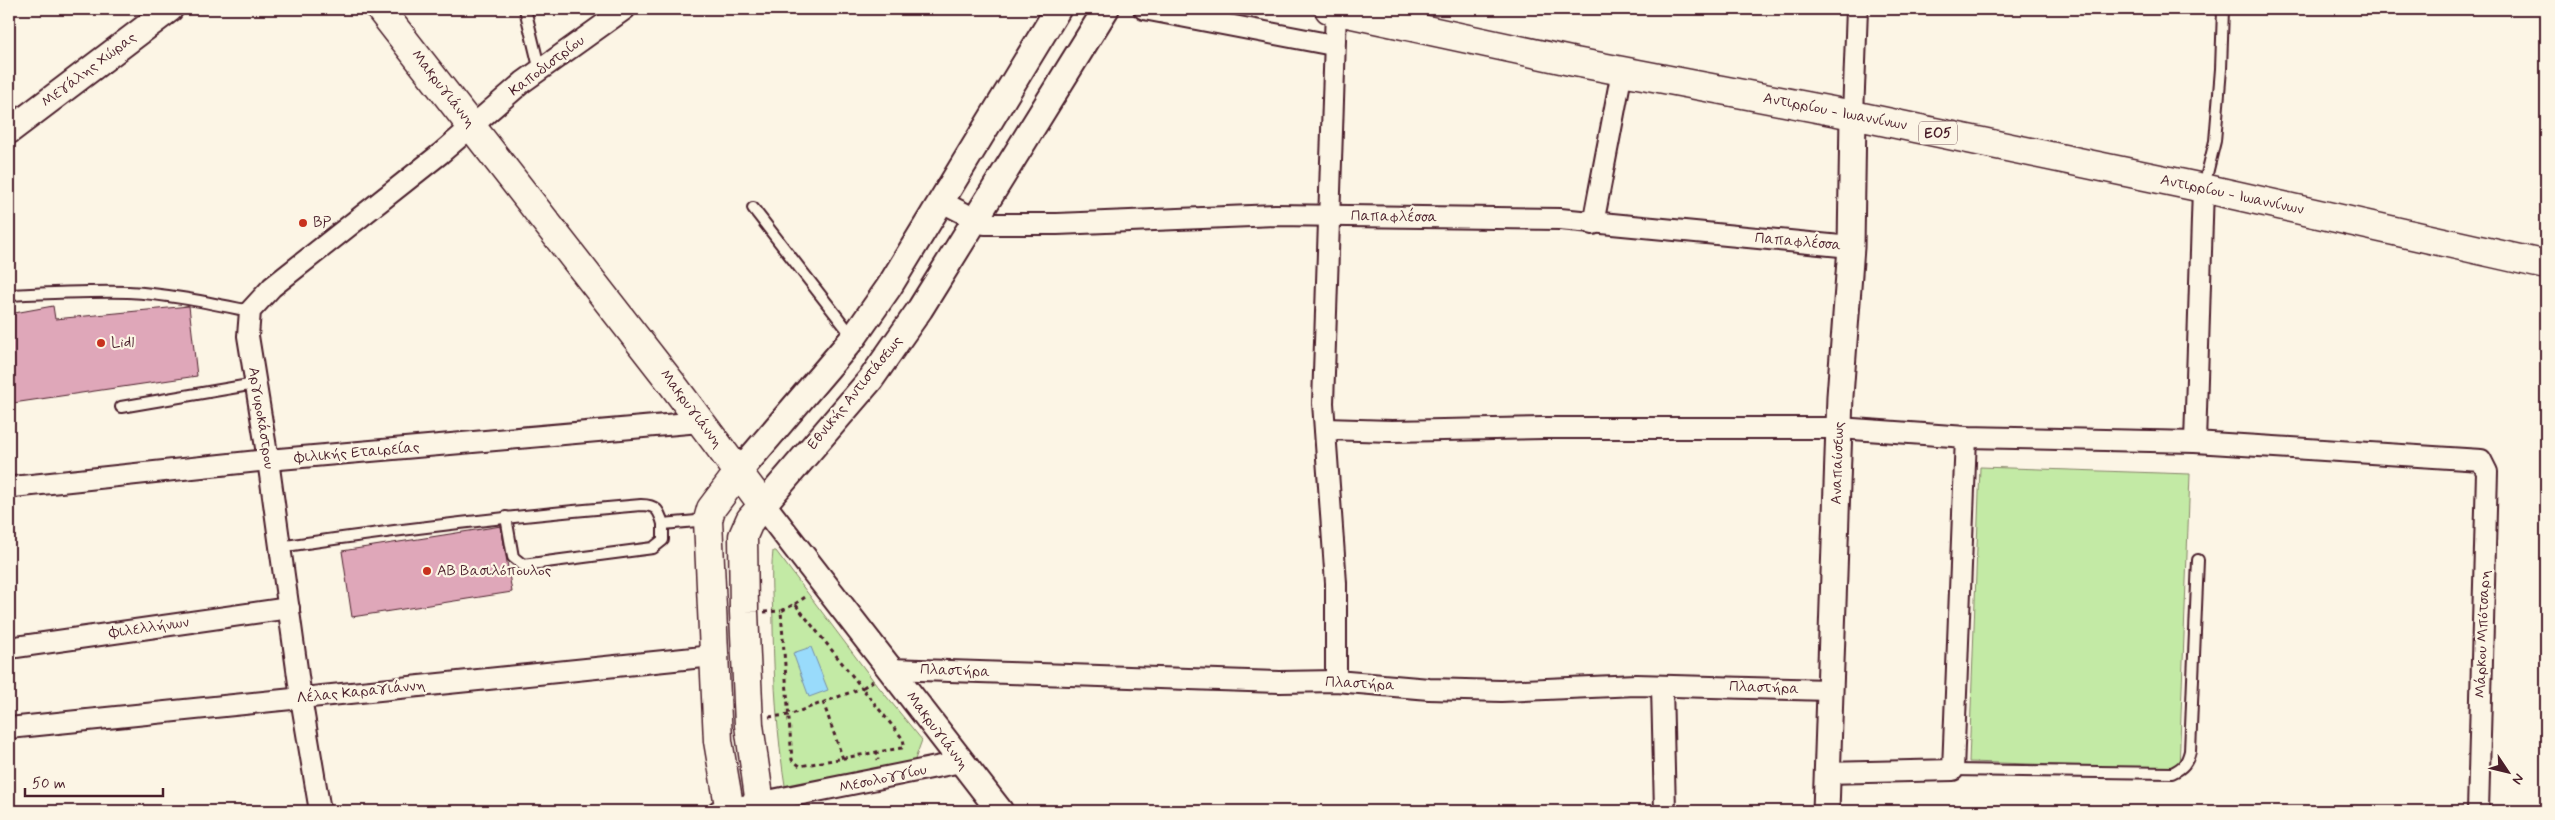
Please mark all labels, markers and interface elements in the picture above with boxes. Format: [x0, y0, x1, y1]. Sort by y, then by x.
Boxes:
street label: Μεγάλης Χώρας [38, 27, 141, 112]
street label: Καποδιστρίου [505, 31, 589, 101]
street label: Μακρυγιάννη [406, 46, 480, 132]
street label: Αντιρρίου - Ιωαννίνων [1761, 88, 1909, 136]
road number: ΕΟ5 [1919, 122, 1957, 144]
street label: Αντιρρίου - Ιωαννίνων [2158, 170, 2306, 220]
street label: Παπαφλέσσα [1351, 206, 1438, 228]
place label: BP [313, 213, 331, 233]
marker: BP [297, 217, 309, 229]
street label: Παπαφλέσσα [1754, 228, 1842, 256]
street label: Εθνικής Αντιστάσεως [803, 332, 907, 454]
place label: Lidl [111, 333, 134, 353]
marker: Lidl [95, 337, 107, 349]
street label: Αργυροκάστρου [243, 365, 279, 471]
street label: Μακρυγιάννη [655, 366, 727, 453]
street label: Αναπαύσεως [1827, 421, 1849, 505]
street label: Φιλικής Εταιρείας [293, 438, 421, 469]
place label: ΑΒ Βασιλόπουλος [437, 561, 552, 581]
marker: ΑΒ Βασιλόπουλος [421, 565, 433, 577]
street label: Μάρκου Μπότσαρη [2471, 569, 2495, 698]
street label: Φιλελλήνων [107, 612, 191, 644]
street label: Πλαστήρα [920, 660, 991, 682]
street label: Πλαστήρα [1325, 672, 1396, 696]
street label: Λέλας Καραγιάννη [295, 675, 427, 709]
street label: Πλαστήρα [1729, 677, 1800, 699]
street label: Μακρυγιάννη [901, 688, 973, 775]
north arrow [2482, 748, 2532, 798]
street label: Μεσολογγίου [837, 760, 929, 798]
scale bar [25, 765, 162, 797]
text: N [2508, 770, 2528, 788]
text: 50 m [32, 774, 66, 794]

